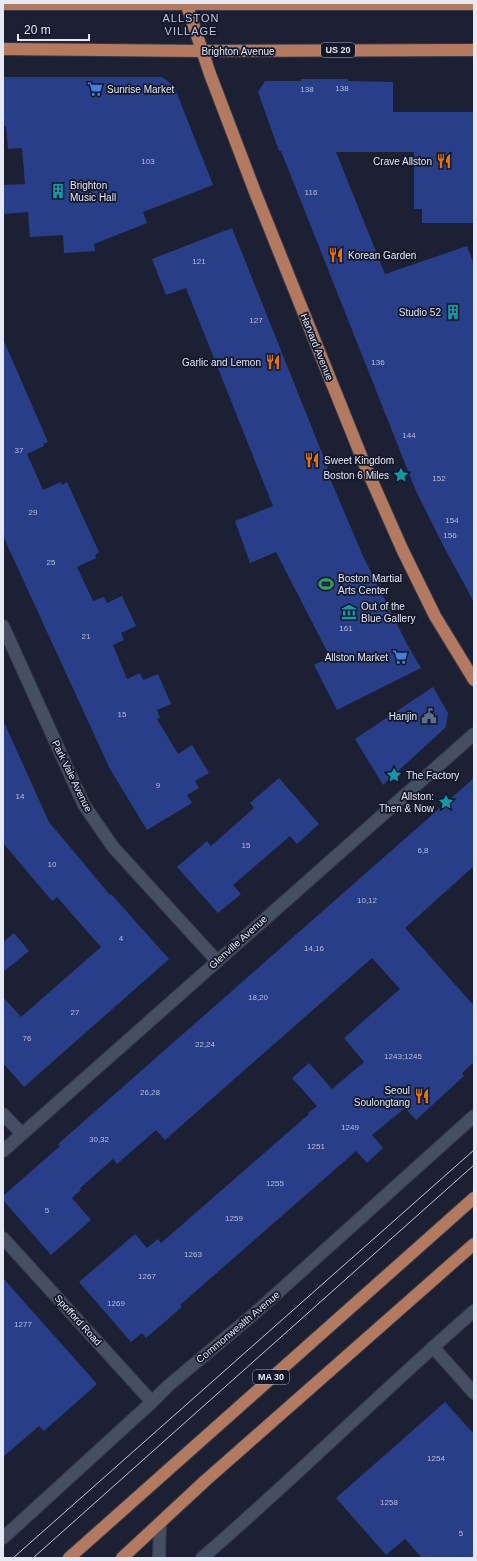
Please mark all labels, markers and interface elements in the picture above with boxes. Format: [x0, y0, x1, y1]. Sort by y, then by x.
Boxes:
district label: ALLSTON VILLAGE [163, 12, 219, 37]
scale bar [18, 16, 89, 42]
text: 20 m [24, 23, 51, 37]
road number: US 20 [321, 43, 355, 57]
street label: Brighton Avenue [201, 46, 275, 57]
supermarket icon: Sunrise Market [86, 80, 104, 98]
place label: Sunrise Market [107, 84, 174, 95]
house number: 138 [335, 84, 349, 93]
house number: 138 [300, 85, 314, 94]
restaurant icon: Crave Allston [435, 152, 453, 170]
place label: Crave Allston [373, 156, 432, 167]
house number: 103 [141, 157, 155, 166]
place label: Brighton Music Hall [70, 180, 116, 203]
building icon: Brighton Music Hall [49, 182, 67, 200]
house number: 116 [305, 188, 318, 197]
restaurant icon: Korean Garden [327, 246, 345, 264]
place label: Korean Garden [348, 250, 416, 261]
house number: 121 [192, 257, 206, 266]
building icon: Studio 52 [444, 303, 462, 321]
place label: Studio 52 [399, 307, 441, 318]
street label: Harvard Avenue [299, 312, 336, 383]
house number: 127 [249, 316, 263, 325]
restaurant icon: Garlic and Lemon [264, 353, 282, 371]
place label: Garlic and Lemon [182, 357, 261, 368]
house number: 136 [371, 358, 385, 367]
house number: 144 [402, 431, 416, 440]
house number: 37 [15, 446, 24, 455]
restaurant icon: Sweet Kingdom [303, 451, 321, 469]
place label: Sweet Kingdom [324, 455, 394, 466]
place icon: Boston 6 Miles [392, 466, 410, 484]
place label: Boston 6 Miles [323, 470, 389, 481]
house number: 152 [432, 474, 446, 483]
house number: 29 [29, 508, 38, 517]
house number: 154 [445, 516, 459, 525]
house number: 156 [443, 531, 457, 540]
house number: 25 [47, 558, 56, 567]
place label: Boston Martial Arts Center [338, 573, 402, 596]
sports icon: Boston Martial Arts Center [317, 575, 335, 593]
place label: Out of the Blue Gallery [361, 601, 415, 624]
museum icon: Out of the Blue Gallery [340, 603, 358, 621]
house number: 161 [339, 624, 353, 633]
house number: 21 [82, 632, 91, 641]
supermarket icon: Allston Market [391, 648, 409, 666]
place label: Allston Market [325, 652, 388, 663]
public building icon: Hanjin [420, 707, 438, 725]
house number: 15 [118, 710, 127, 719]
place label: Hanjin [389, 711, 417, 722]
street label: Park Vale Avenue [50, 738, 94, 814]
place icon: The Factory [385, 766, 403, 784]
place label: The Factory [406, 770, 459, 781]
house number: 9 [156, 781, 161, 790]
place label: Allston: Then & Now [379, 791, 435, 814]
house number: 14 [16, 792, 25, 801]
place icon: Allston: Then & Now [437, 793, 455, 811]
house number: 15 [242, 841, 251, 850]
house number: 6,8 [417, 846, 429, 855]
house number: 10 [48, 860, 57, 869]
house number: 10,12 [357, 896, 378, 905]
street label: Glenville Avenue [207, 913, 270, 971]
house number: 4 [119, 934, 124, 943]
house number: 14,16 [304, 944, 325, 953]
house number: 18,20 [248, 993, 269, 1002]
house number: 27 [71, 1008, 80, 1017]
house number: 76 [23, 1034, 32, 1043]
house number: 22,24 [195, 1040, 216, 1049]
house number: 1243;1245 [384, 1052, 422, 1061]
place label: Seoul Soulongtang [354, 1085, 410, 1108]
restaurant icon: Seoul Soulongtang [413, 1087, 431, 1105]
house number: 26,28 [140, 1088, 161, 1097]
house number: 1249 [341, 1123, 359, 1132]
house number: 30,32 [89, 1135, 110, 1144]
house number: 1251 [307, 1142, 325, 1151]
house number: 1255 [266, 1179, 284, 1188]
house number: 5 [45, 1206, 50, 1215]
house number: 1259 [225, 1214, 243, 1223]
house number: 1263 [184, 1250, 202, 1259]
house number: 1267 [138, 1272, 156, 1281]
street label: Commonwealth Avenue [194, 1289, 282, 1365]
street label: Spofford Road [52, 1292, 104, 1348]
house number: 1269 [107, 1299, 125, 1308]
house number: 1277 [14, 1320, 32, 1329]
road number: MA 30 [253, 1370, 289, 1384]
house number: 1254 [427, 1454, 445, 1463]
house number: 1258 [380, 1498, 398, 1507]
house number: 5 [459, 1529, 464, 1538]

